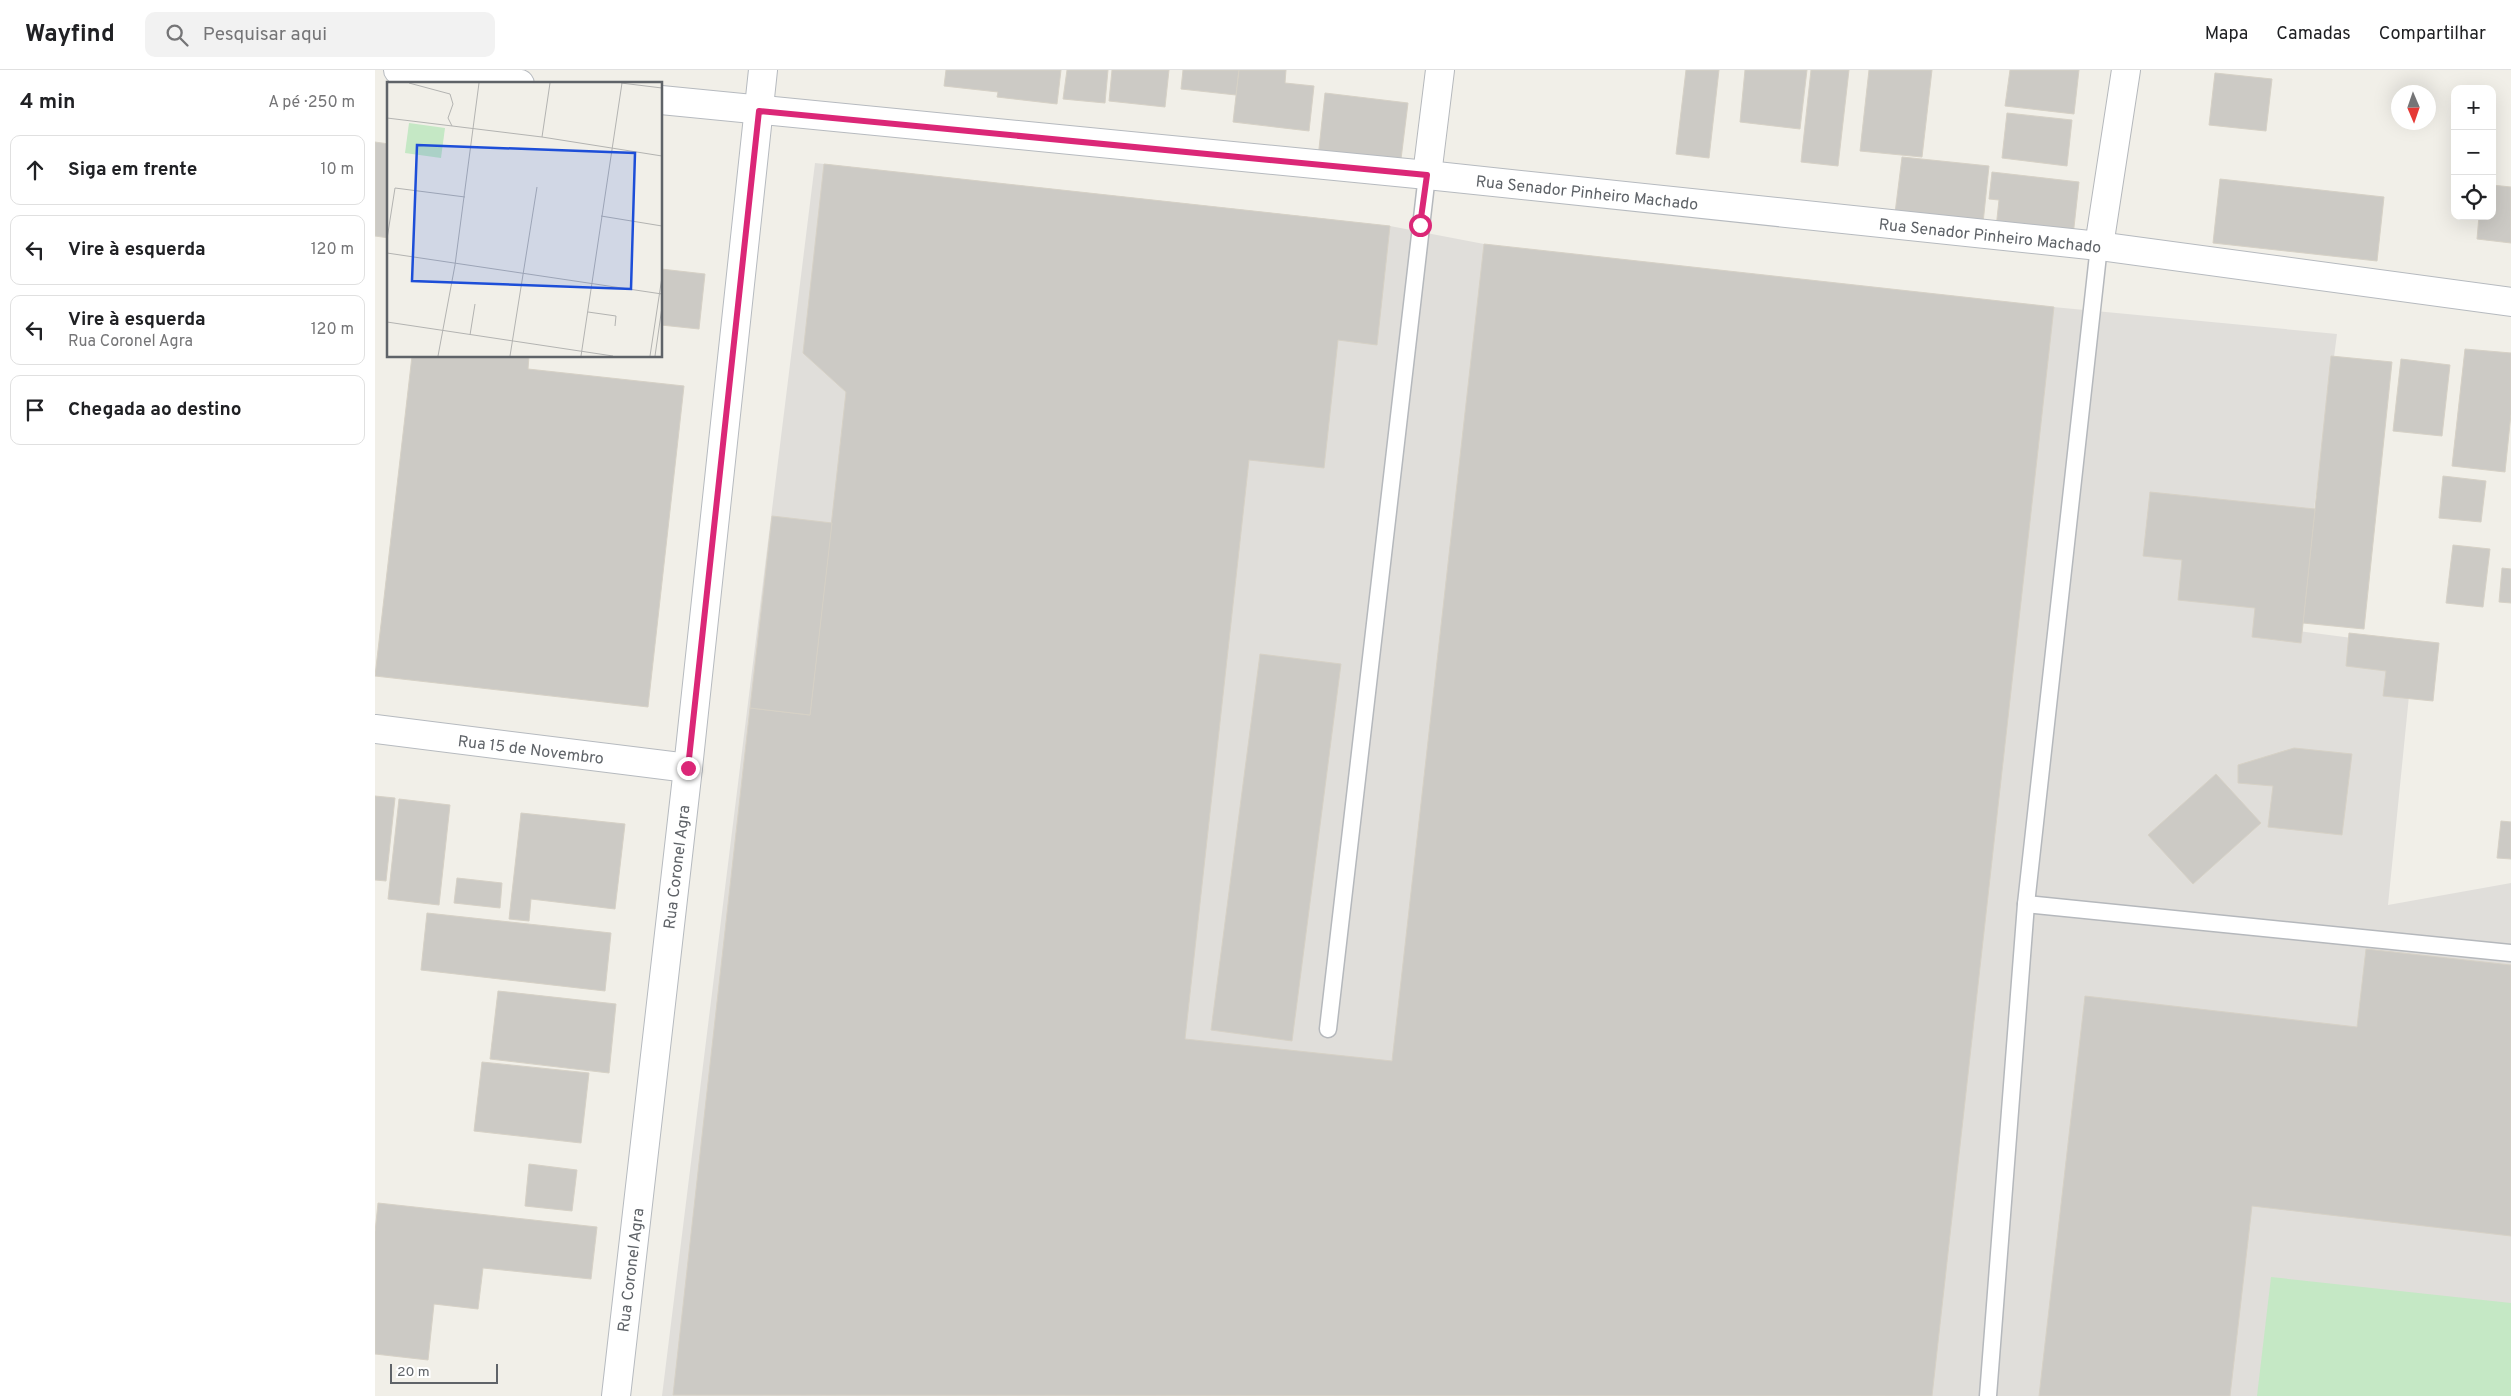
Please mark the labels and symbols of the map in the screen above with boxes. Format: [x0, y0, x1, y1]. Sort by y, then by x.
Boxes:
inset map [387, 82, 663, 358]
north arrow [2391, 85, 2436, 130]
street label: Rua Senador Pinheiro Machado [1475, 172, 1699, 216]
route start [1409, 214, 1432, 237]
street label: Rua Senador Pinheiro Machado [1878, 215, 2102, 259]
street label: Rua 15 de Novembro [457, 732, 605, 770]
route end [677, 757, 700, 780]
street label: Rua Coronel Agra [660, 804, 696, 930]
street label: Rua Coronel Agra [614, 1207, 650, 1333]
scale bar [390, 1361, 497, 1384]

